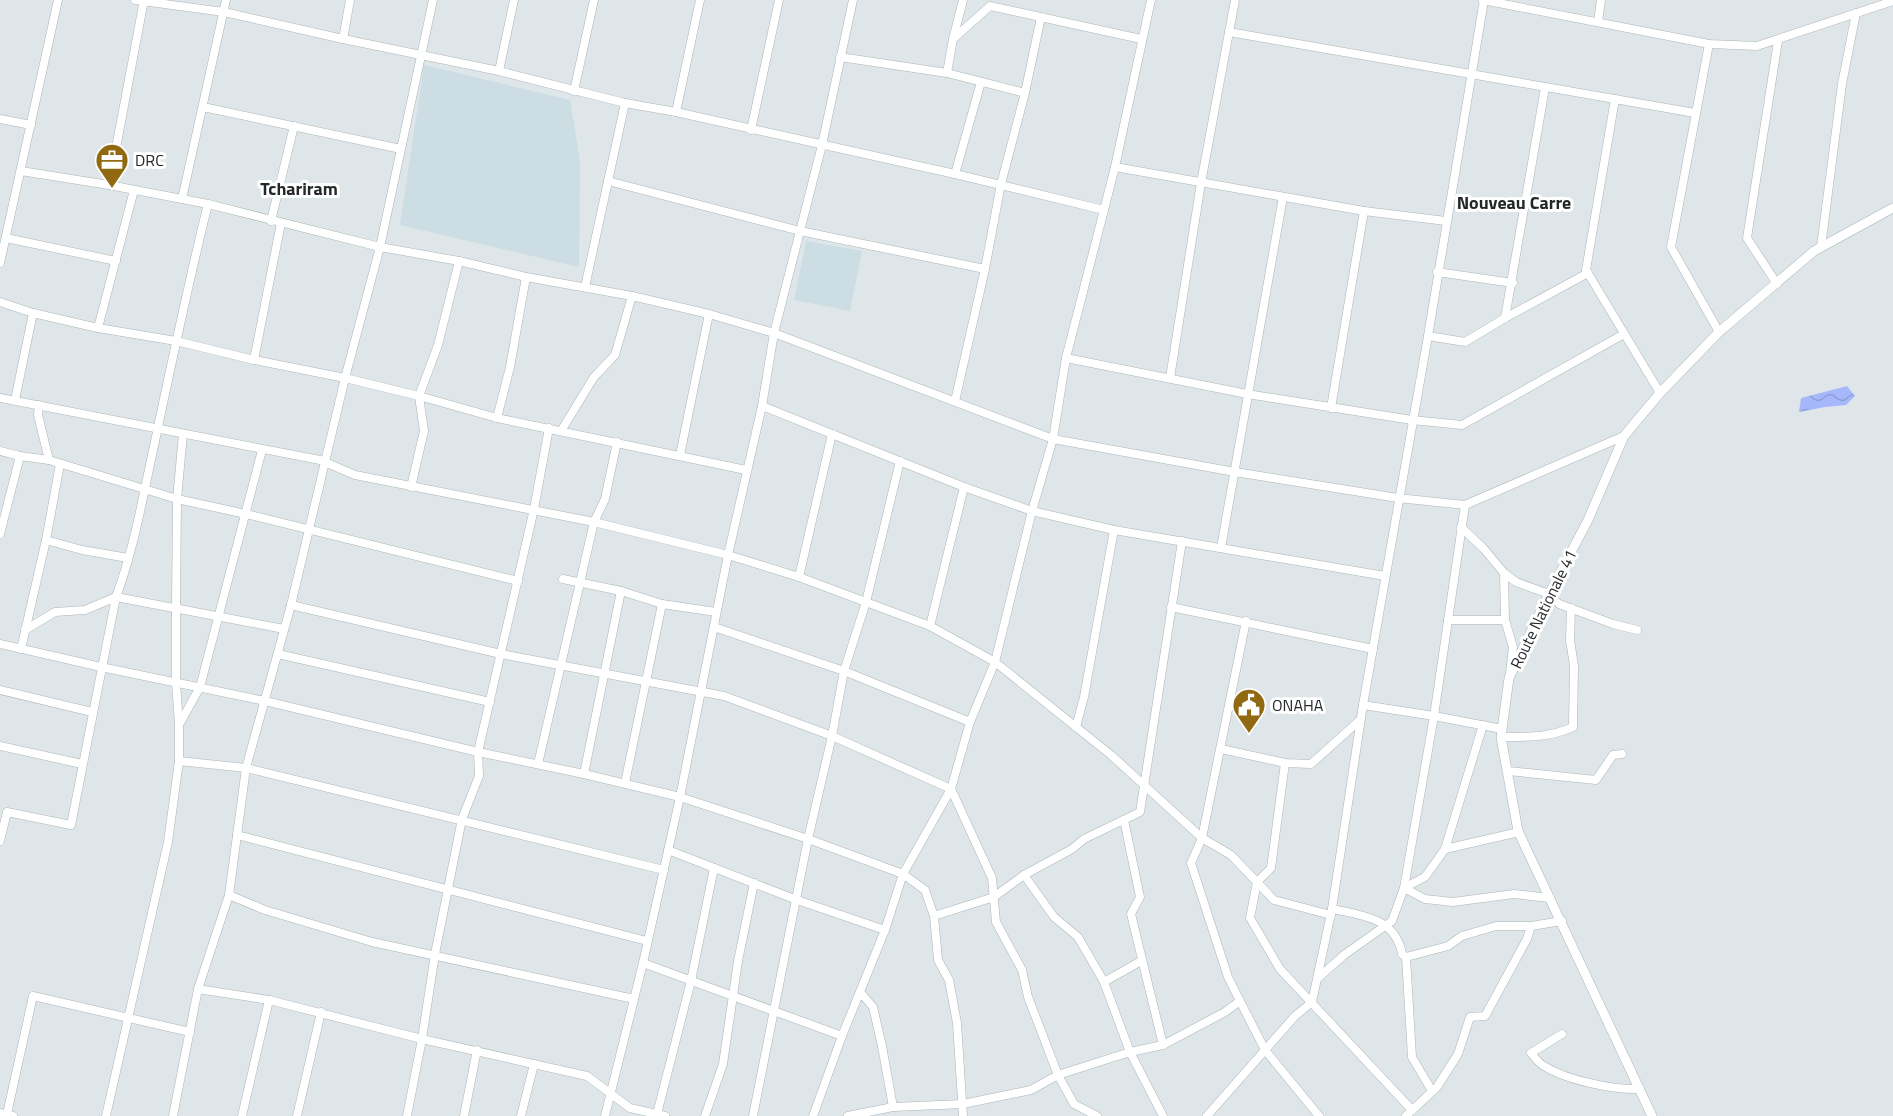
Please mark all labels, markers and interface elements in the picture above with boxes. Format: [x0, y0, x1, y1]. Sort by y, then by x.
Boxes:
office icon: DRC [94, 142, 130, 189]
place label: DRC [135, 148, 164, 172]
district label: Tchariram [260, 175, 338, 202]
district label: Nouveau Carre [1457, 189, 1571, 216]
street label: Route Nationale 41 [1504, 545, 1582, 673]
public building icon: ONAHA [1231, 687, 1267, 734]
place label: ONAHA [1272, 693, 1324, 717]

